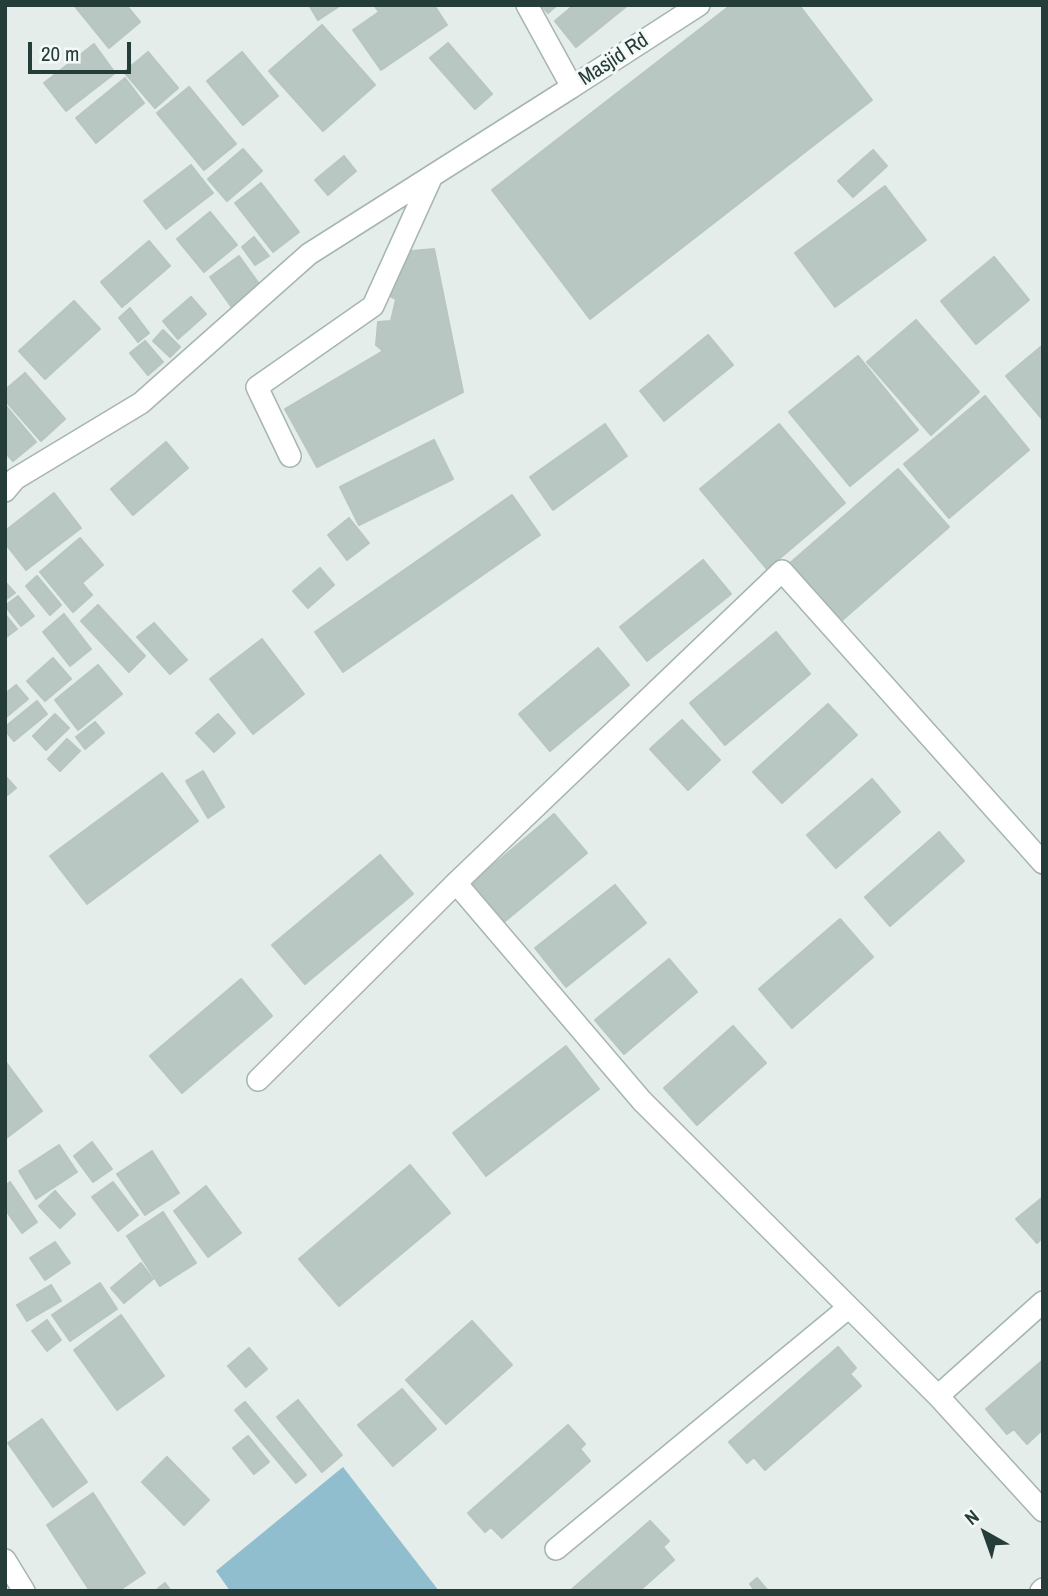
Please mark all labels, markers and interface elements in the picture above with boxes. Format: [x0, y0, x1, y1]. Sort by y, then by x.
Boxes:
scale bar [32, 28, 135, 72]
street label: Masjid Rd [575, 28, 653, 92]
text: 20 m [41, 39, 79, 68]
north arrow [950, 1498, 1020, 1568]
text: N [959, 1503, 984, 1530]

